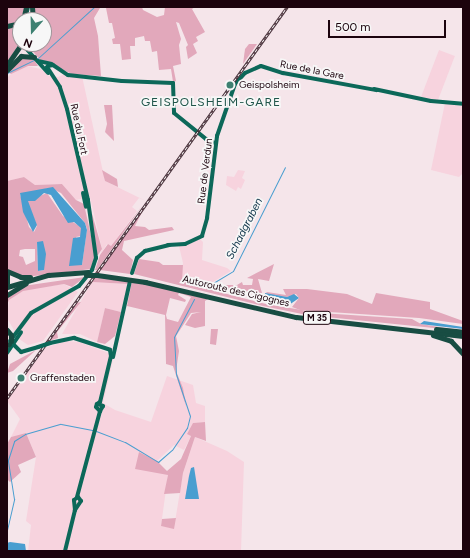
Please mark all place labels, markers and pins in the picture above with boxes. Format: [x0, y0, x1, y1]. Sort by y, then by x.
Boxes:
marker: Geispolsheim [224, 79, 236, 91]
place label: Geispolsheim [239, 79, 299, 91]
marker: Graffenstaden [15, 372, 27, 384]
place label: Graffenstaden [30, 372, 95, 384]

